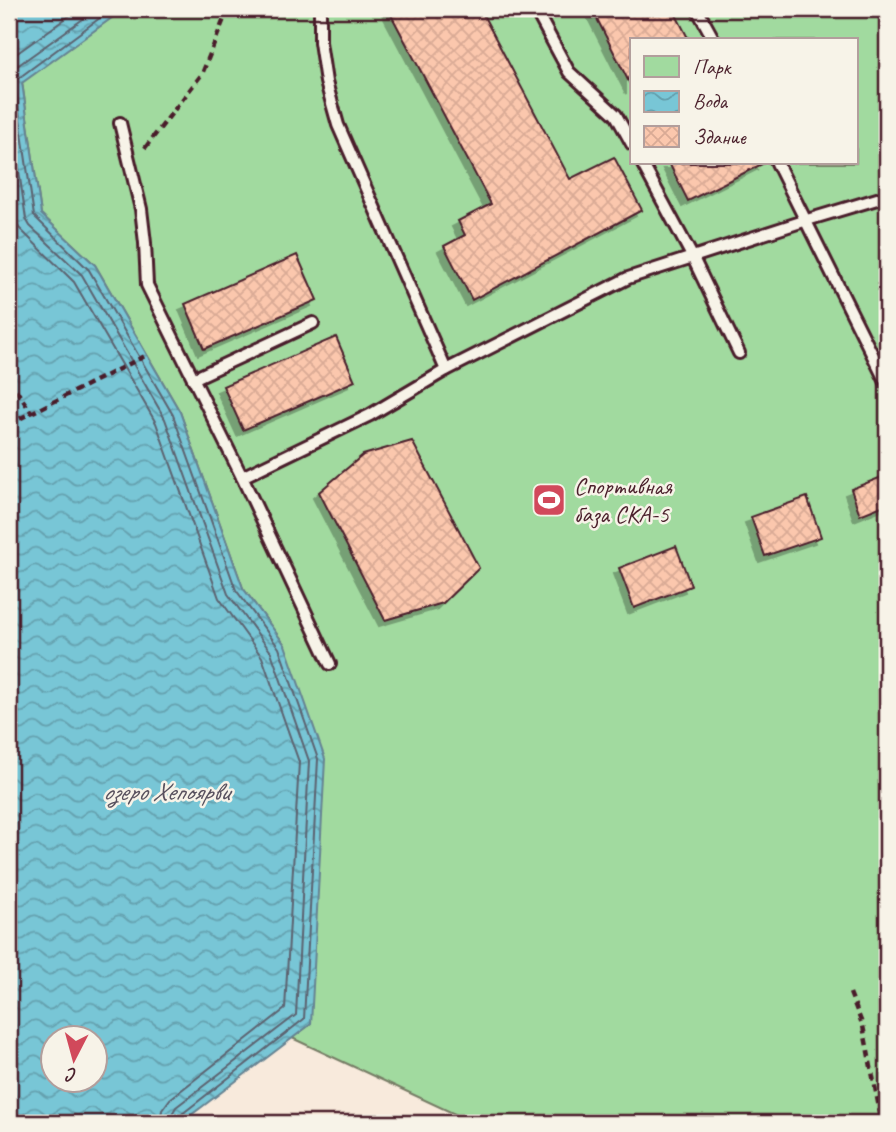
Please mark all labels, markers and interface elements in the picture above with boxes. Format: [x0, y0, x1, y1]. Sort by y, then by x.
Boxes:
legend [630, 38, 858, 164]
text: Парк [693, 54, 733, 80]
text: Вода [693, 88, 729, 114]
text: Здание [693, 124, 747, 150]
place label: Спортивная база СКА-5 [574, 471, 673, 529]
sports icon: Спортивная база СКА-5 [530, 481, 568, 519]
water label: озеро Хепоярви [103, 775, 234, 808]
north arrow [38, 1024, 108, 1094]
text: С [64, 1062, 78, 1087]

